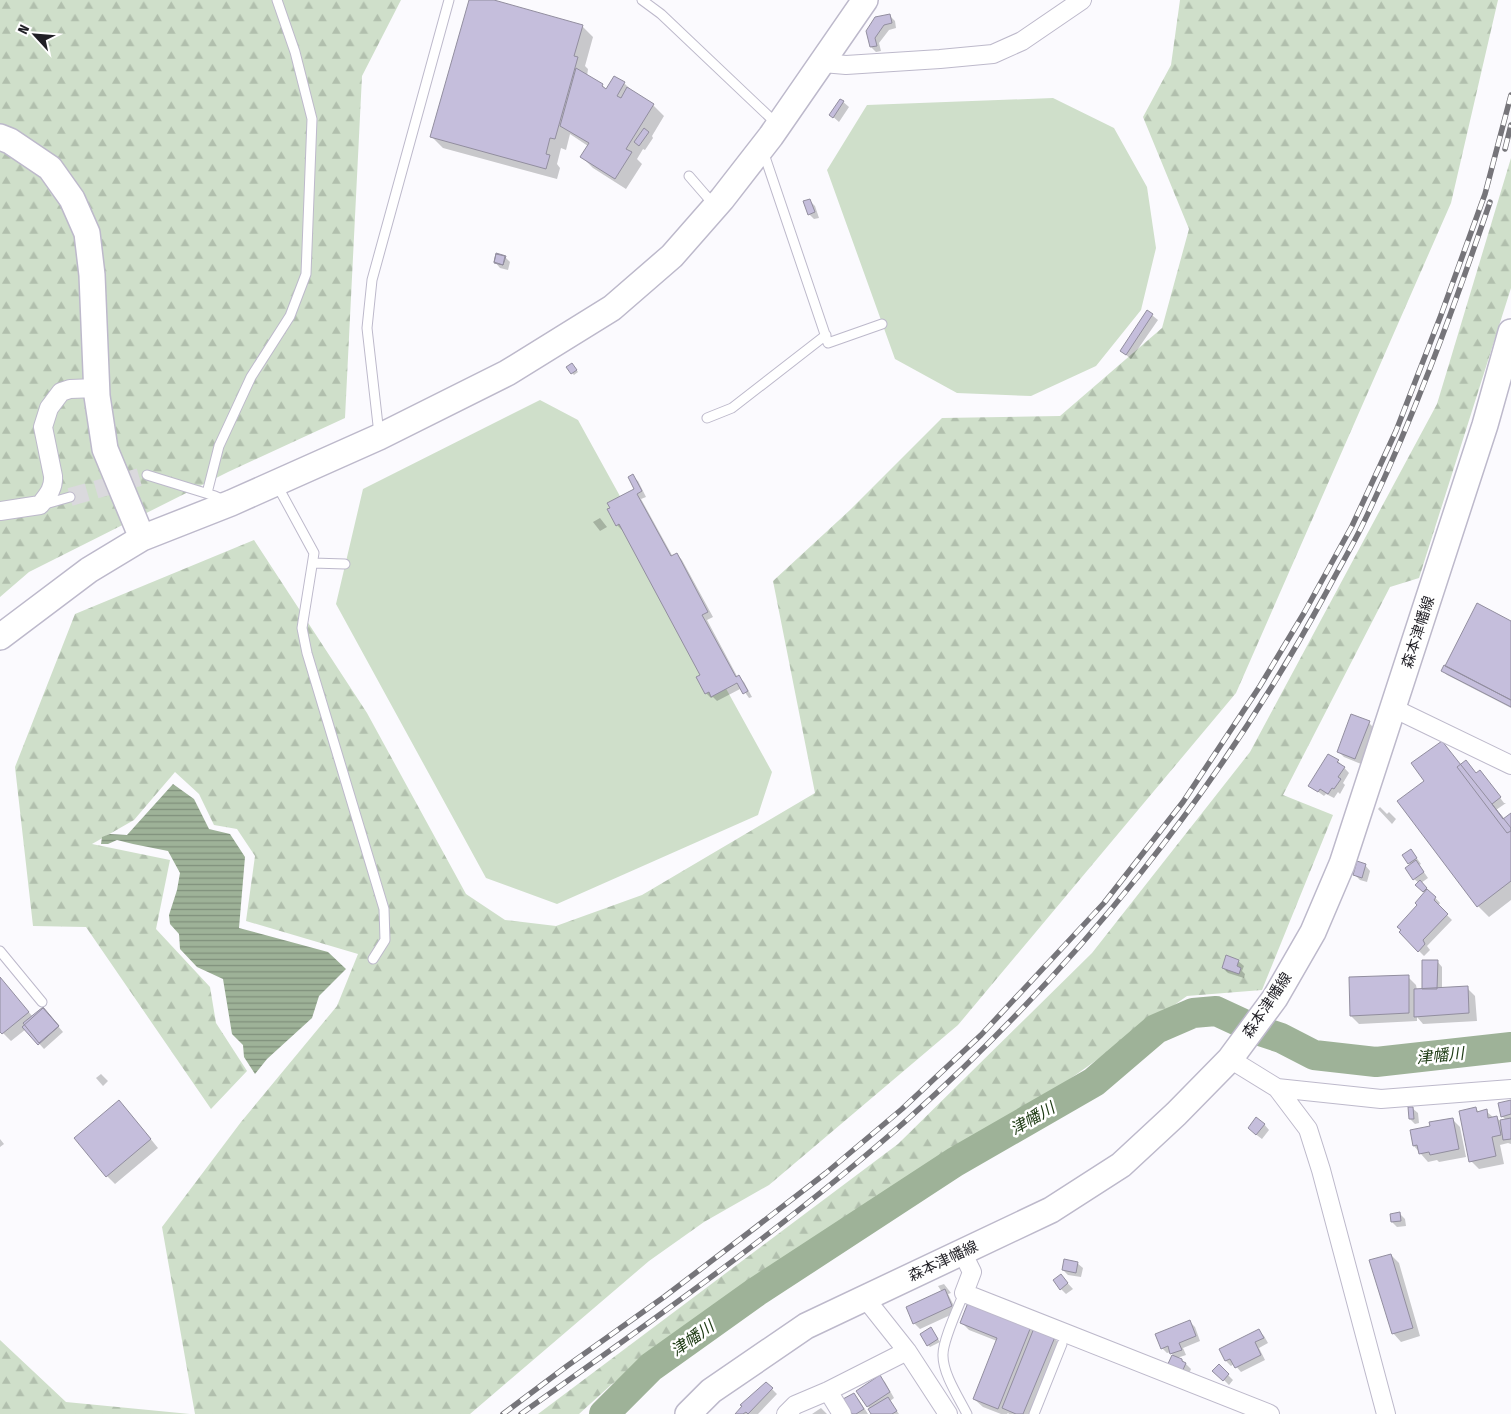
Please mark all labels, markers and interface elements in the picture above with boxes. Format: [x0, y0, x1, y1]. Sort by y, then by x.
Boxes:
north arrow [10, 10, 60, 60]
text: N [14, 22, 33, 37]
street label: 森本津幡線 [1398, 594, 1438, 670]
street label: 森本津幡線 [1239, 969, 1295, 1041]
water label: 津幡川 [1415, 1043, 1467, 1067]
water label: 津幡川 [1007, 1097, 1060, 1139]
street label: 森本津幡線 [905, 1237, 981, 1285]
water label: 津幡川 [667, 1316, 719, 1360]

